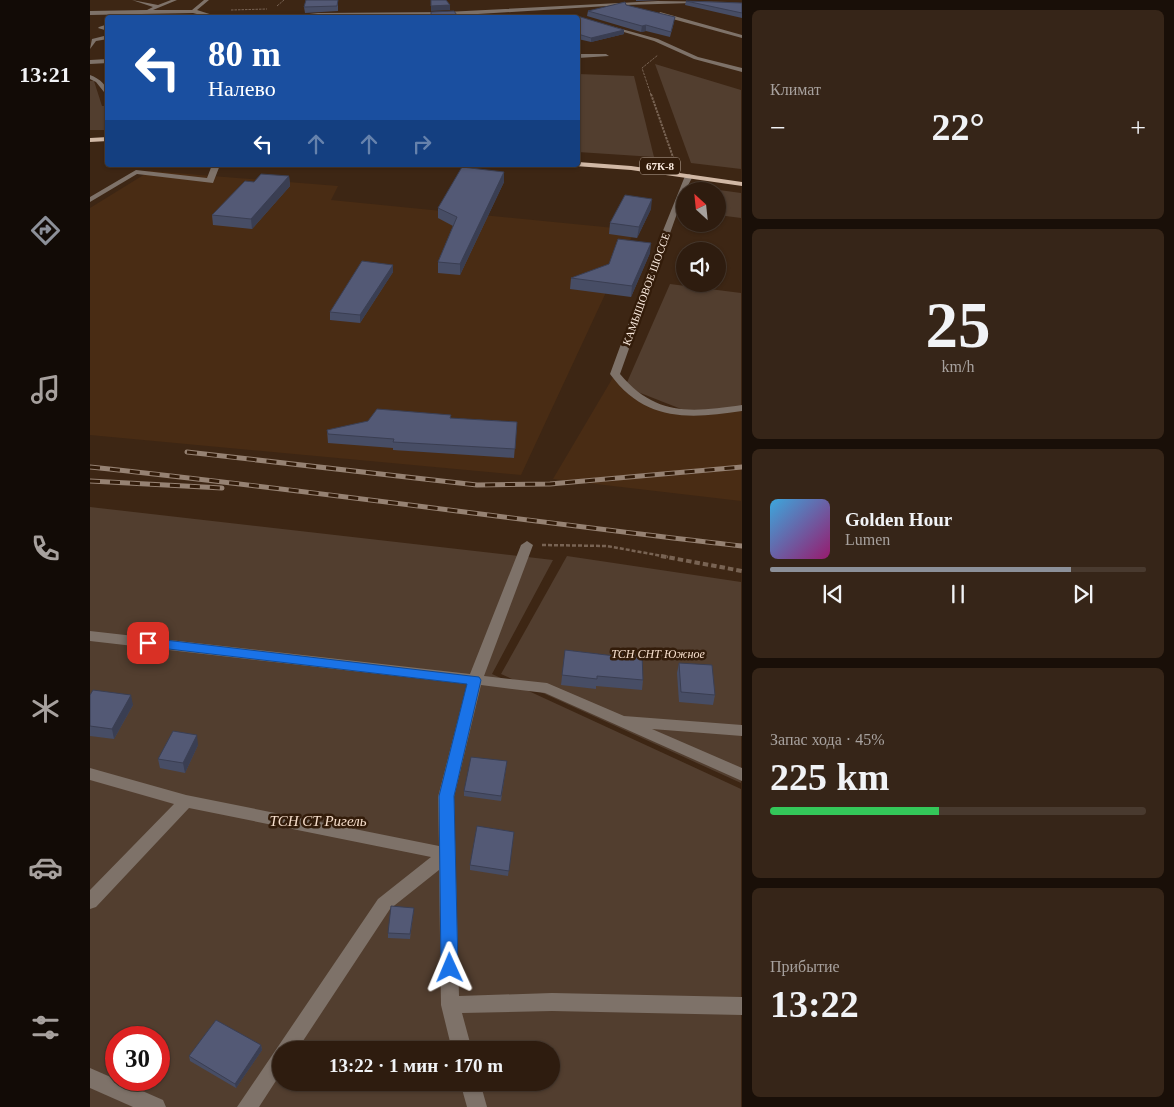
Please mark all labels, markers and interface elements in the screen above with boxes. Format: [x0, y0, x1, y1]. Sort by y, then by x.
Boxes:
icon: left [125, 35, 190, 100]
text: 80 m [208, 35, 281, 74]
text: 13:21 [19, 62, 71, 87]
text: Налево [208, 76, 276, 101]
text: Климат [770, 81, 821, 98]
text: 22° [931, 106, 985, 148]
text: − [770, 112, 786, 143]
text: + [1130, 112, 1146, 143]
icon: left [249, 130, 277, 158]
icon: ahead [302, 130, 330, 158]
icon: ahead [355, 130, 383, 158]
icon: right [408, 130, 436, 158]
road number: 67К-8 [640, 158, 680, 175]
north arrow [676, 182, 726, 232]
map controls [676, 182, 726, 292]
icon: directions [28, 213, 63, 248]
street label: КАМЫШОВОЕ ШОССЕ [620, 231, 672, 347]
button: sound [676, 242, 726, 292]
text: 25 [926, 289, 991, 361]
text: km/h [942, 358, 974, 375]
icon: music [28, 372, 63, 407]
text: Golden Hour [845, 509, 952, 530]
icon: phone [28, 531, 63, 566]
text: Lumen [845, 531, 890, 548]
icon: previous [819, 580, 847, 608]
icon: pause [944, 580, 972, 608]
icon: next [1069, 580, 1097, 608]
pin [127, 622, 169, 664]
icon: arrive [134, 629, 162, 657]
park label: ТСН СНТ Южное [611, 647, 705, 661]
icon: climate [28, 691, 63, 726]
text: Запас хода · 45% [770, 731, 885, 748]
text: 225 km [770, 756, 889, 798]
park label: ТСН СТ Ригель [269, 813, 367, 829]
icon: car [28, 850, 63, 885]
position arrow [423, 941, 475, 993]
text: Прибытие [770, 958, 840, 975]
text: 13:22 [770, 983, 859, 1025]
icon: filters [28, 1010, 63, 1045]
speed limit sign: 30 [105, 1026, 170, 1091]
text: 13:22 · 1 мин · 170 m [329, 1055, 503, 1076]

